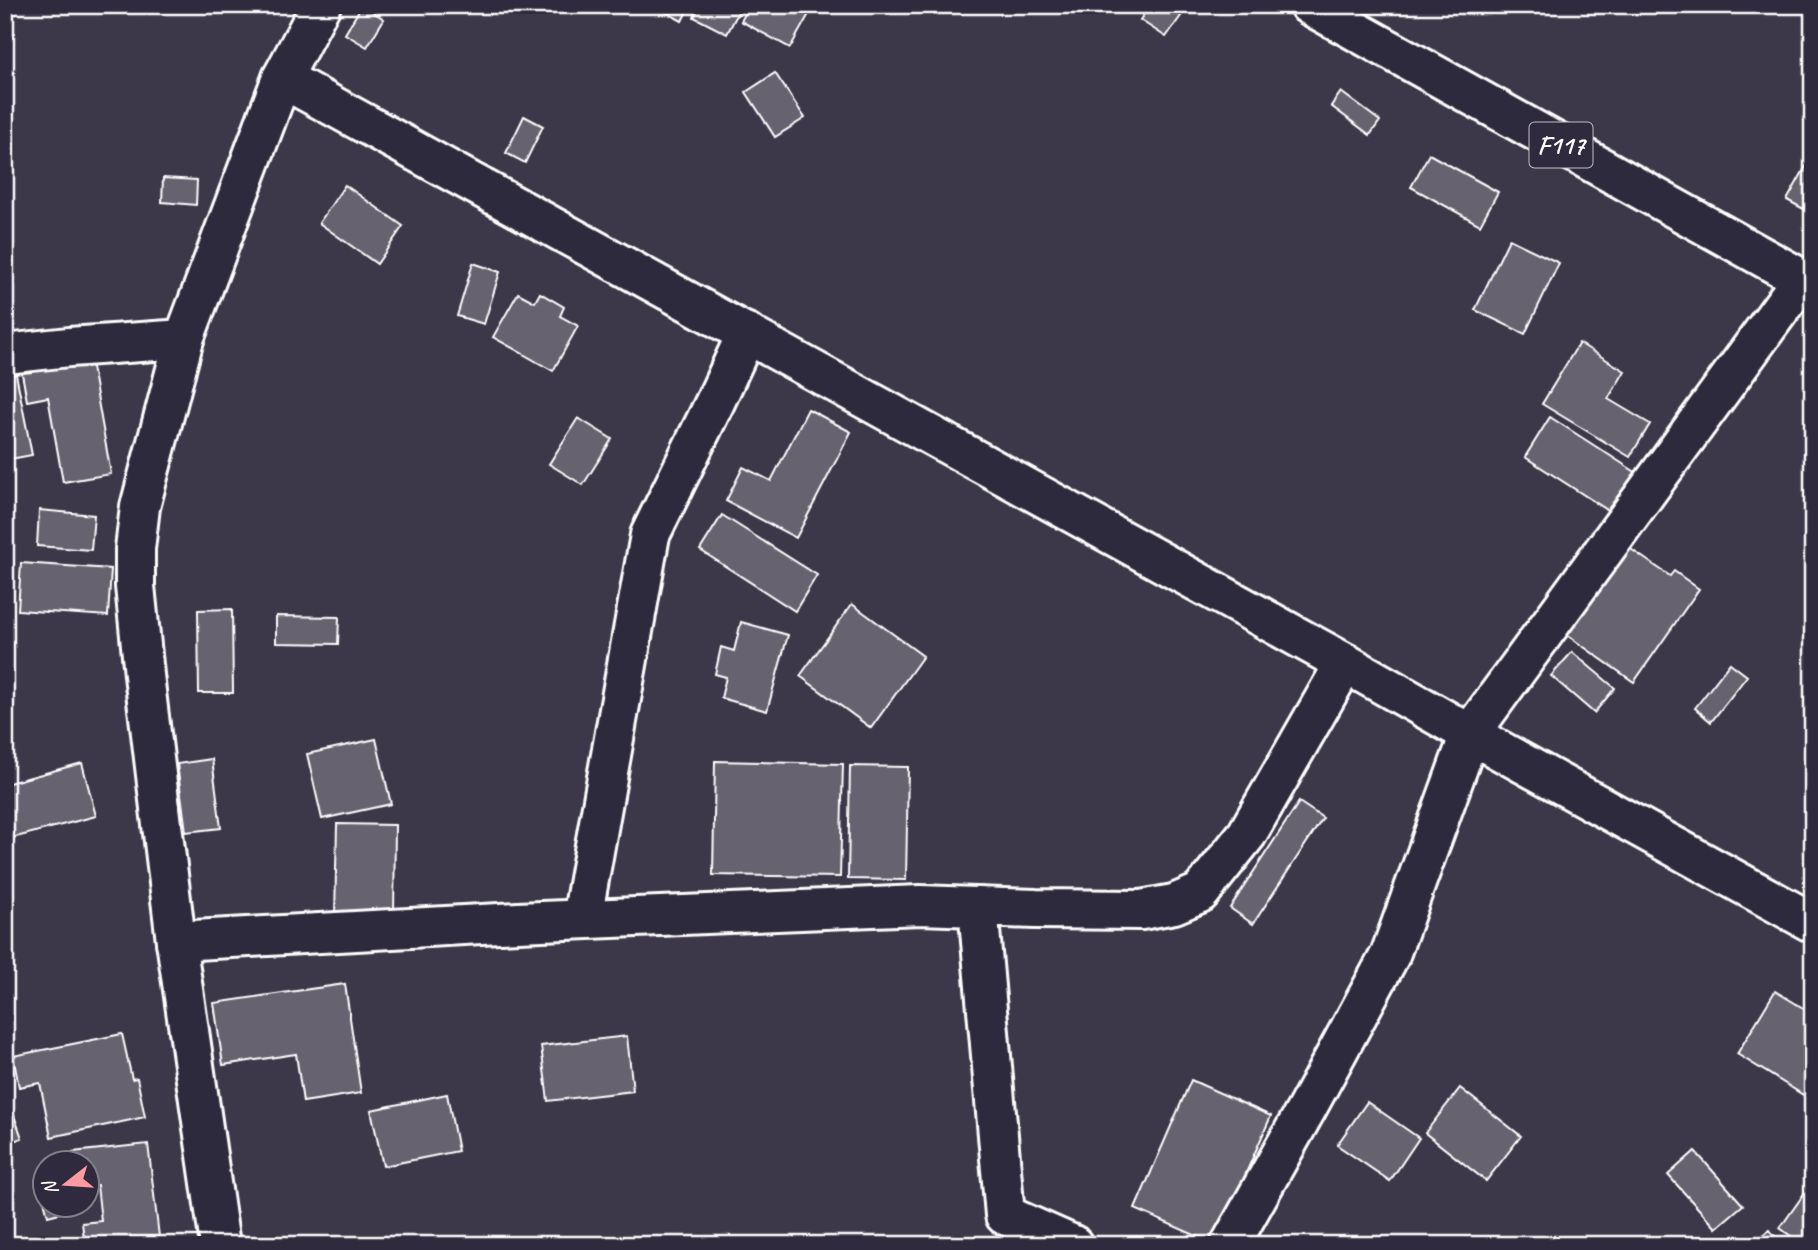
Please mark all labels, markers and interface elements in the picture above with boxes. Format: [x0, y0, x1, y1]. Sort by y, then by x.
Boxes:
road number: F117 [1530, 122, 1592, 168]
north arrow [32, 1148, 102, 1218]
text: N [37, 1176, 64, 1198]

